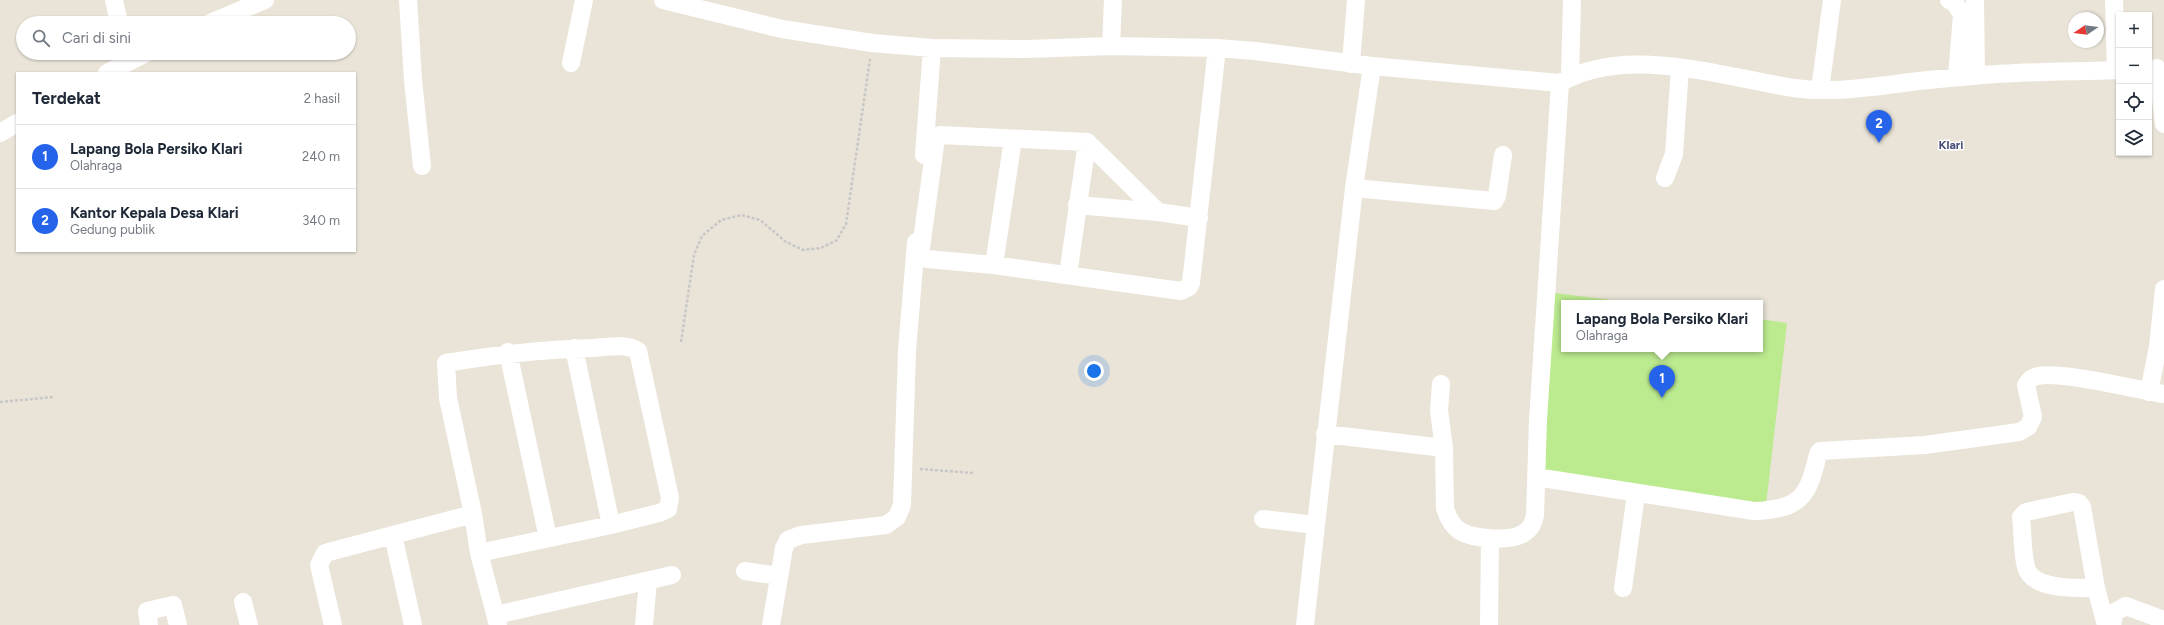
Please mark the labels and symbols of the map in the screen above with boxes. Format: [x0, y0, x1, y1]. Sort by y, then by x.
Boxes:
north arrow [2068, 12, 2104, 48]
pin: 2 [1866, 110, 1892, 143]
district label: Klari [1938, 138, 1964, 152]
your location [1084, 361, 1104, 381]
pin: 1 [1649, 365, 1675, 398]

